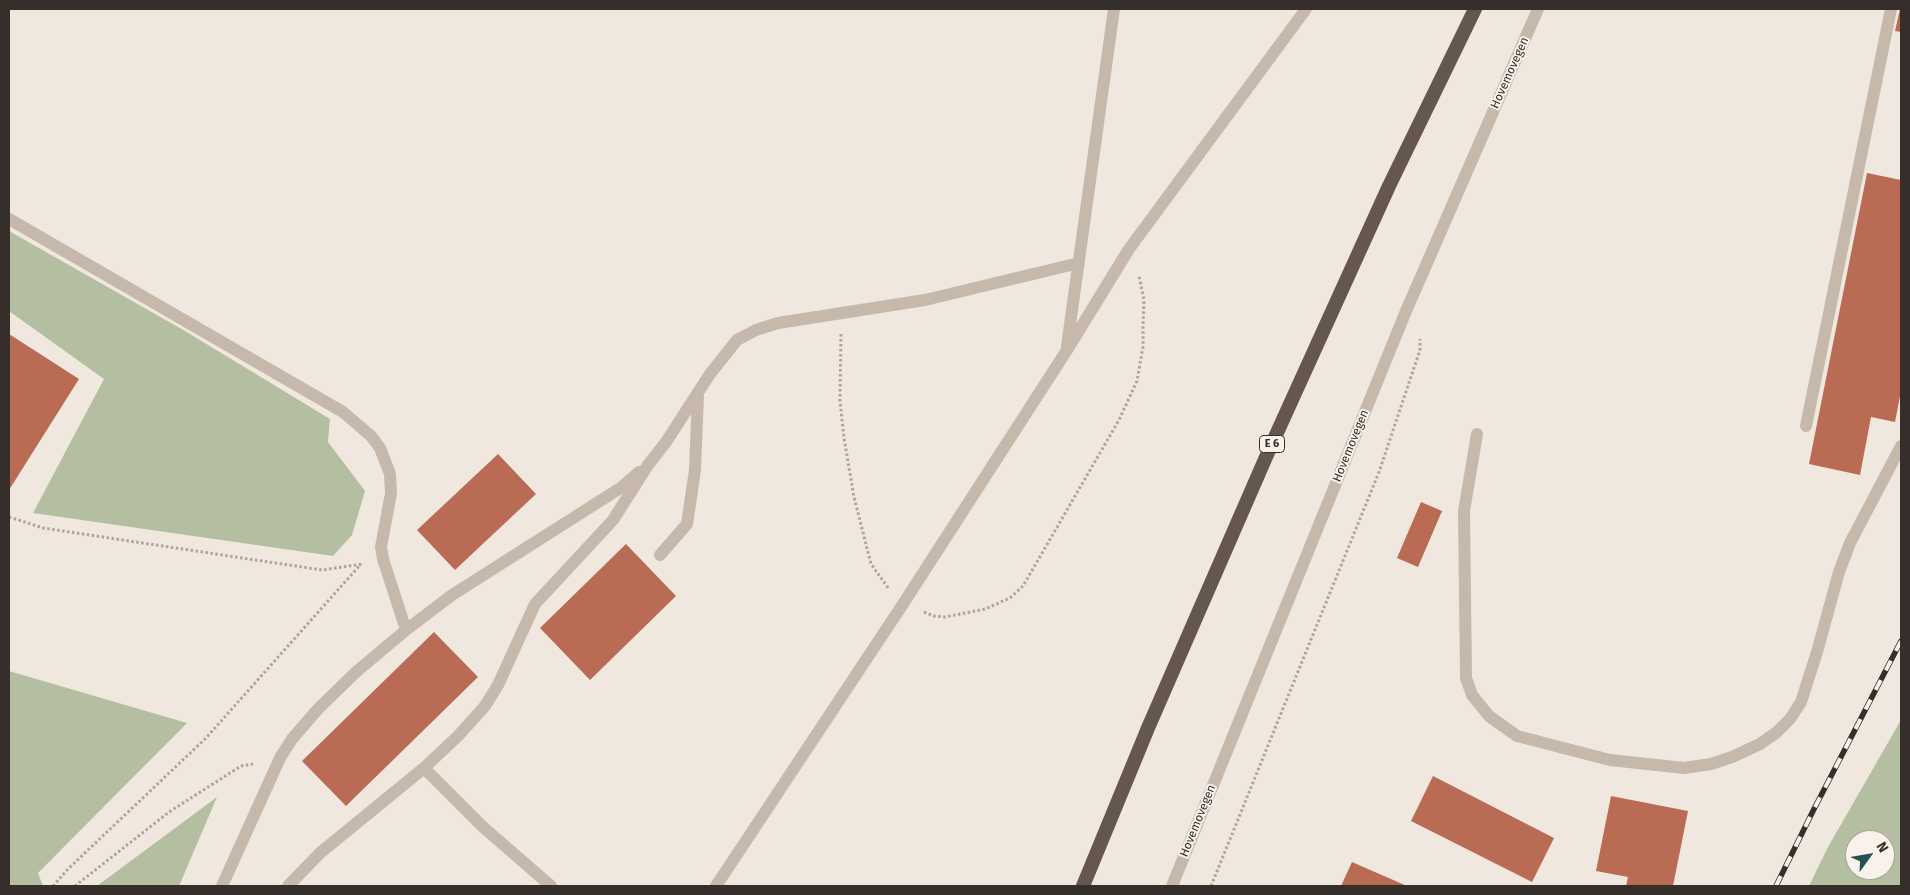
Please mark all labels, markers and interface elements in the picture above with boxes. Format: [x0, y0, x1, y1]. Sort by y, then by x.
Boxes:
street label: Hovemovegen [1488, 35, 1532, 111]
street label: Hovemovegen [1330, 408, 1372, 484]
road number: E 6 [1260, 436, 1284, 452]
street label: Hovemovegen [1177, 783, 1219, 859]
north arrow [1845, 830, 1895, 880]
text: N [1873, 839, 1892, 856]

